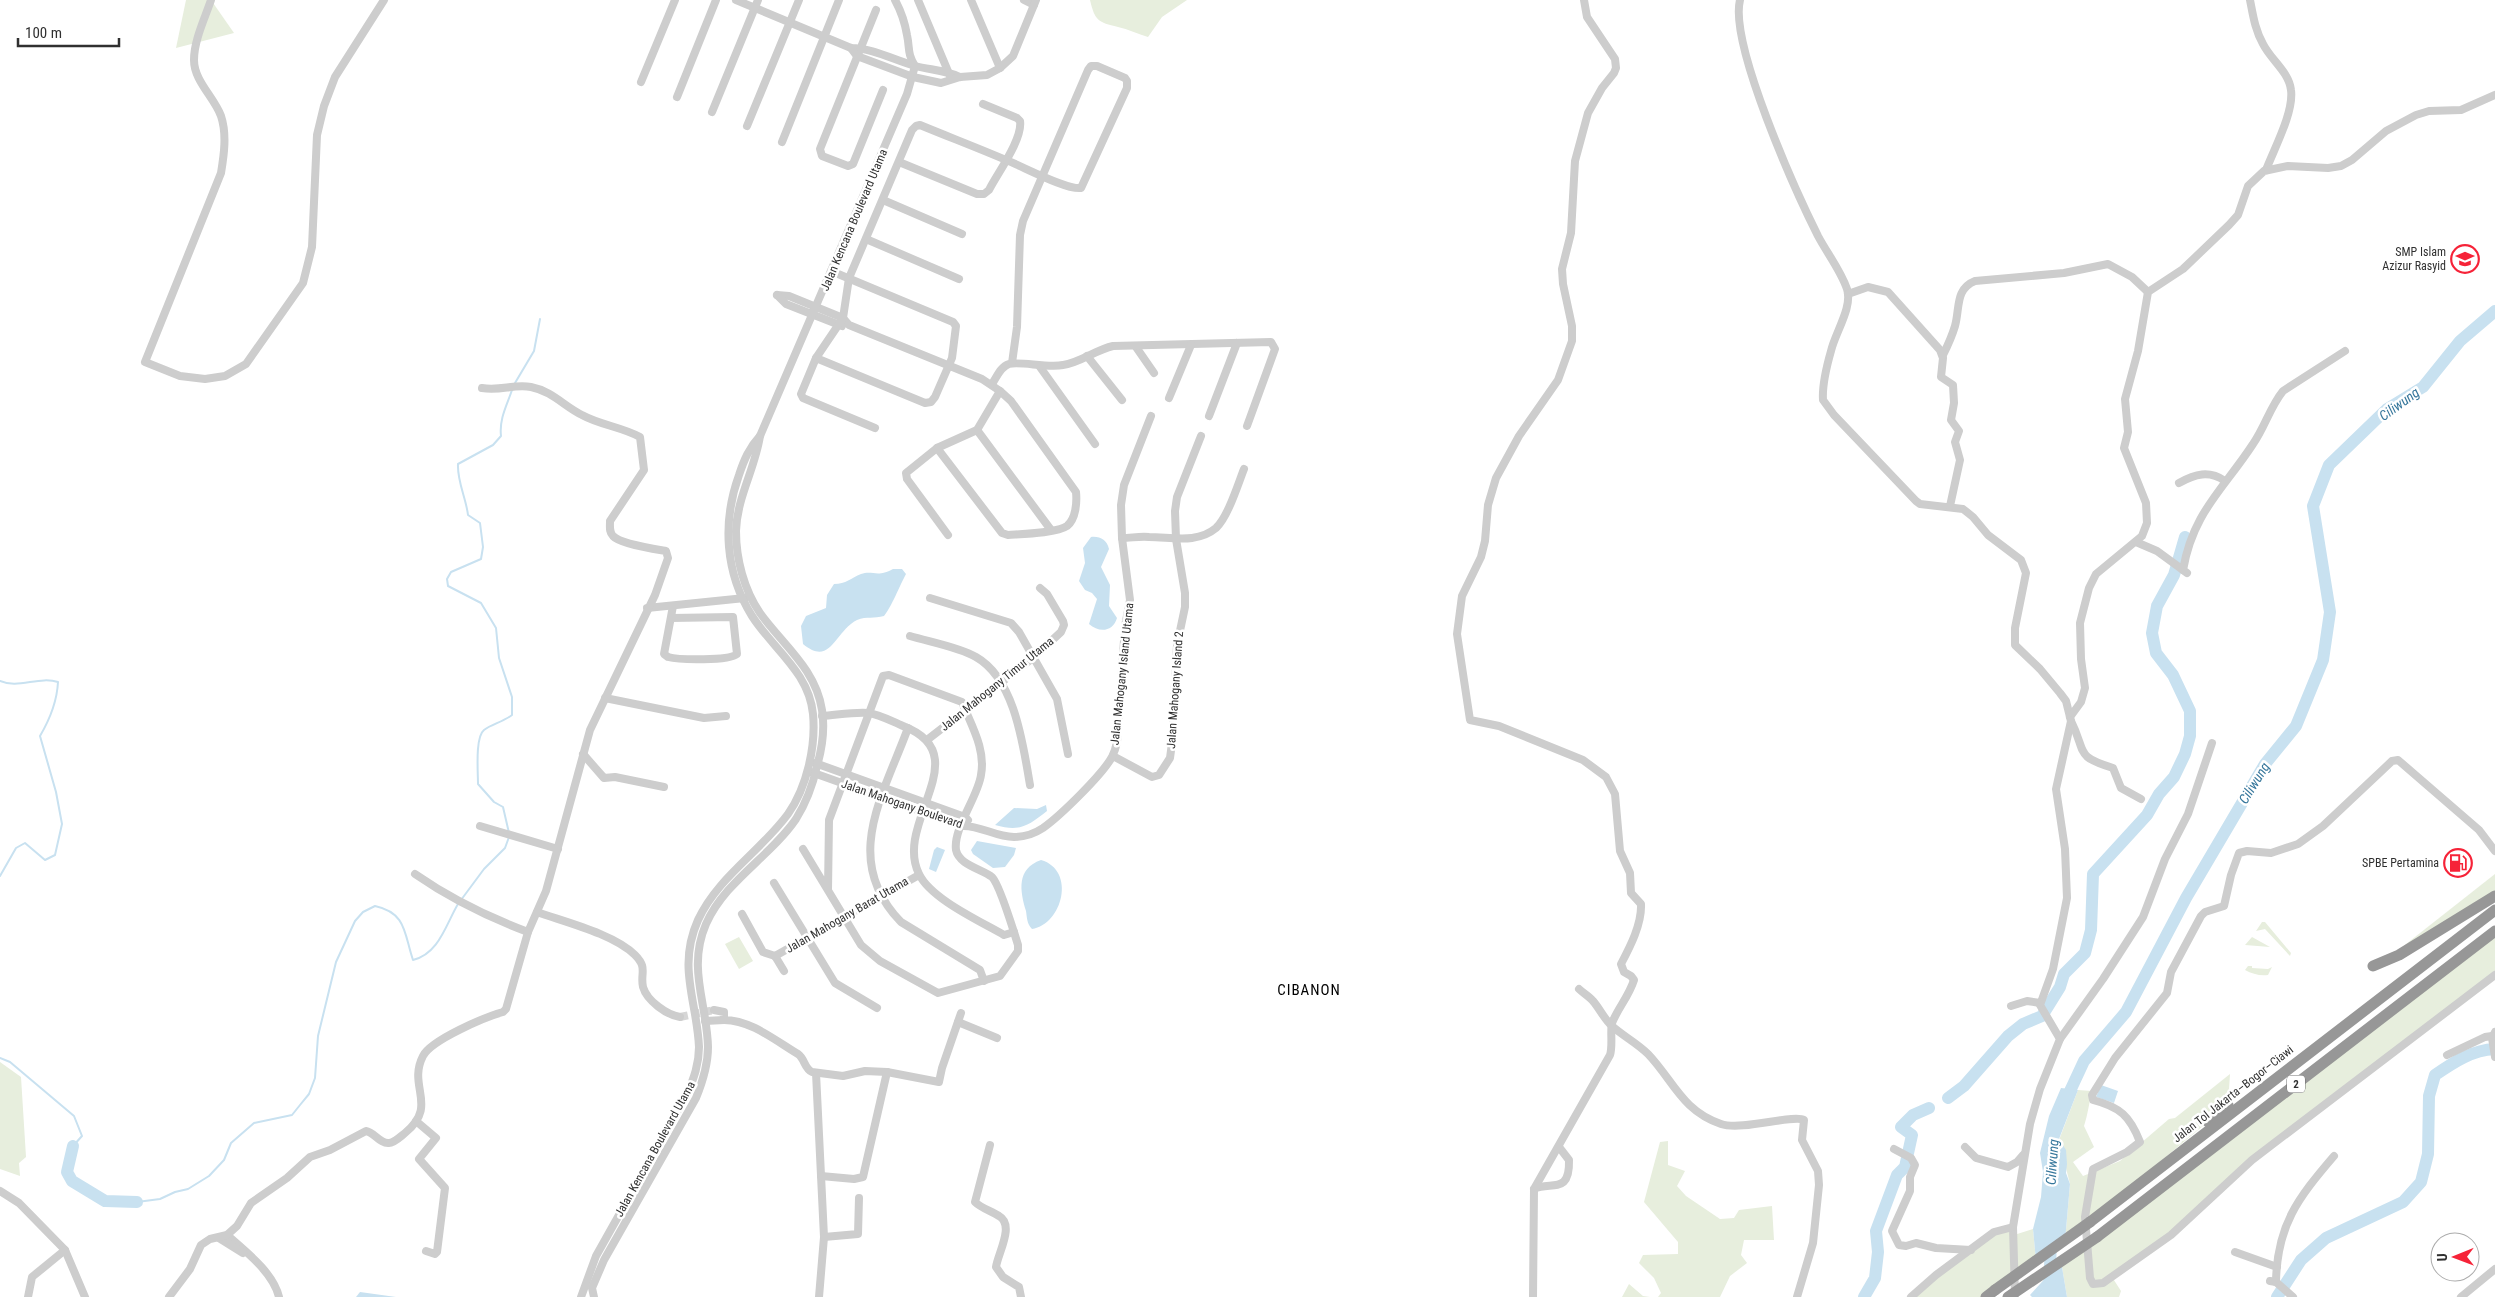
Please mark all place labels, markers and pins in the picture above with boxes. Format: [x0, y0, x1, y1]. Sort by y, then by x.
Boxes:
school or university icon: SMP Islam Azizur Rasyid [2450, 244, 2480, 274]
place label: SMP Islam Azizur Rasyid [2382, 245, 2446, 273]
fuel station icon: SPBE Pertamina [2443, 848, 2473, 878]
place label: SPBE Pertamina [2362, 856, 2439, 870]

